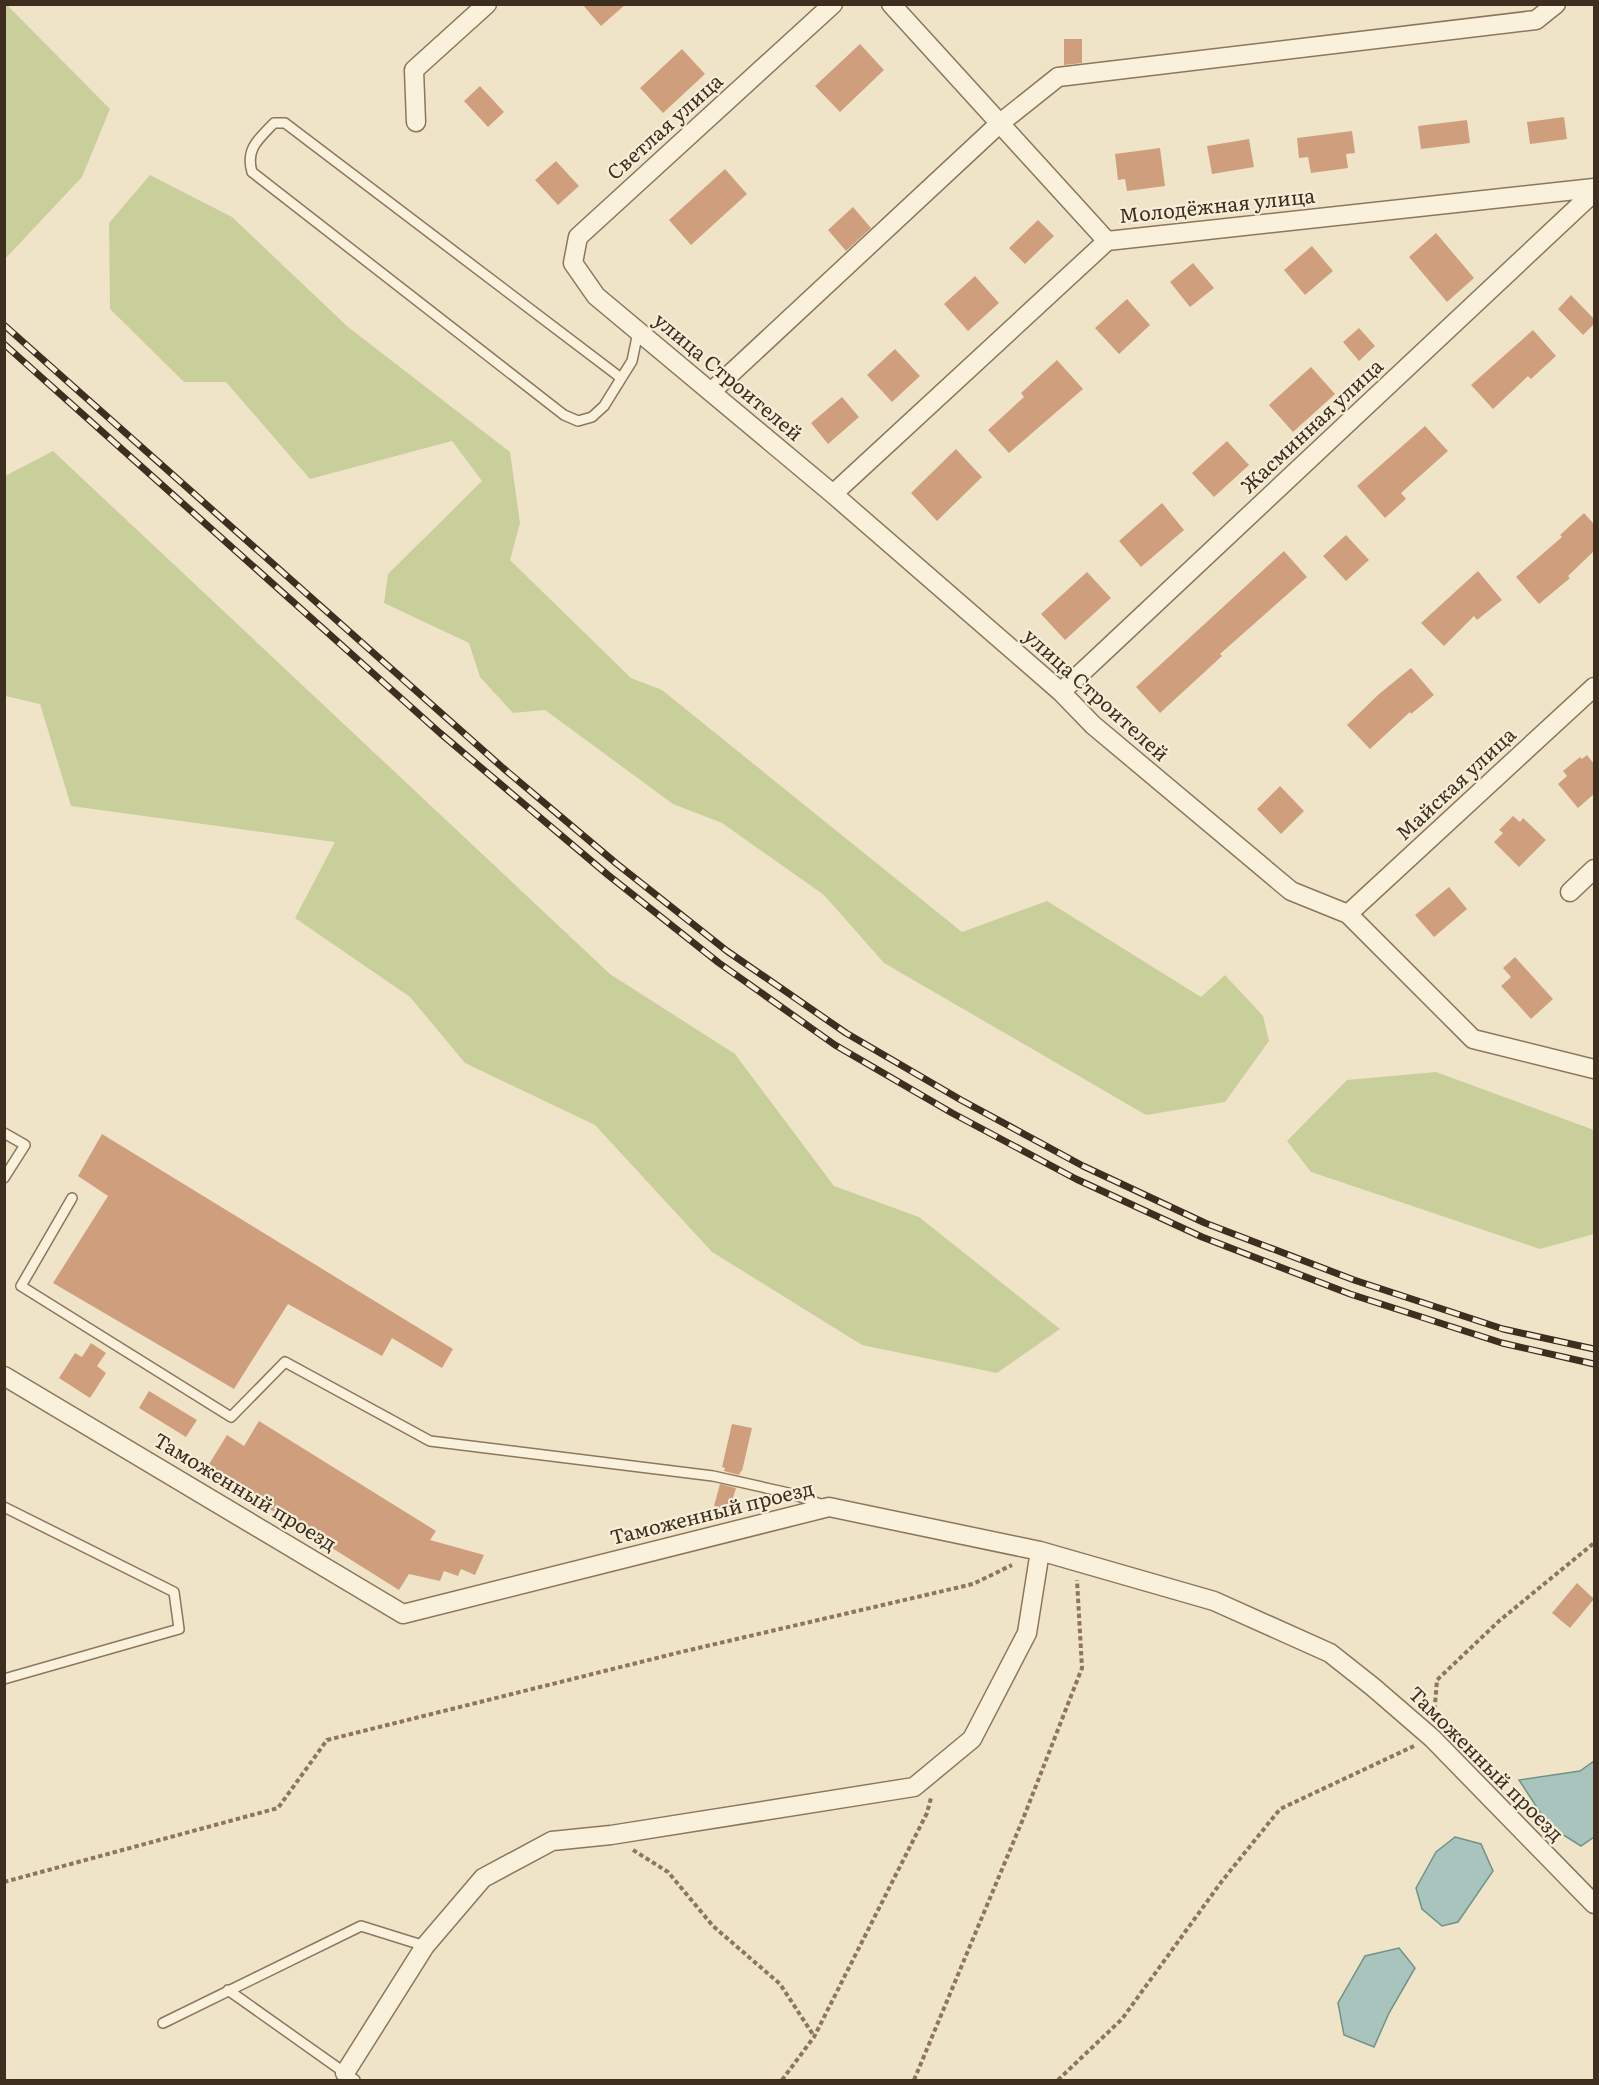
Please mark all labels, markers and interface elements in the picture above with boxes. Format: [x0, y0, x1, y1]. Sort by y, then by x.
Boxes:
street label: Светлая улица [599, 65, 728, 186]
street label: Молодёжная улица [1117, 179, 1316, 229]
street label: улица Строителей [648, 304, 810, 447]
street label: Жасминная улица [1233, 350, 1389, 499]
street label: улица Строителей [1018, 620, 1177, 767]
street label: Майская улица [1388, 719, 1522, 846]
street label: Таможенный проезд [149, 1424, 343, 1557]
street label: Таможенный проезд [606, 1471, 817, 1551]
street label: Таможенный проезд [1403, 1678, 1572, 1847]

